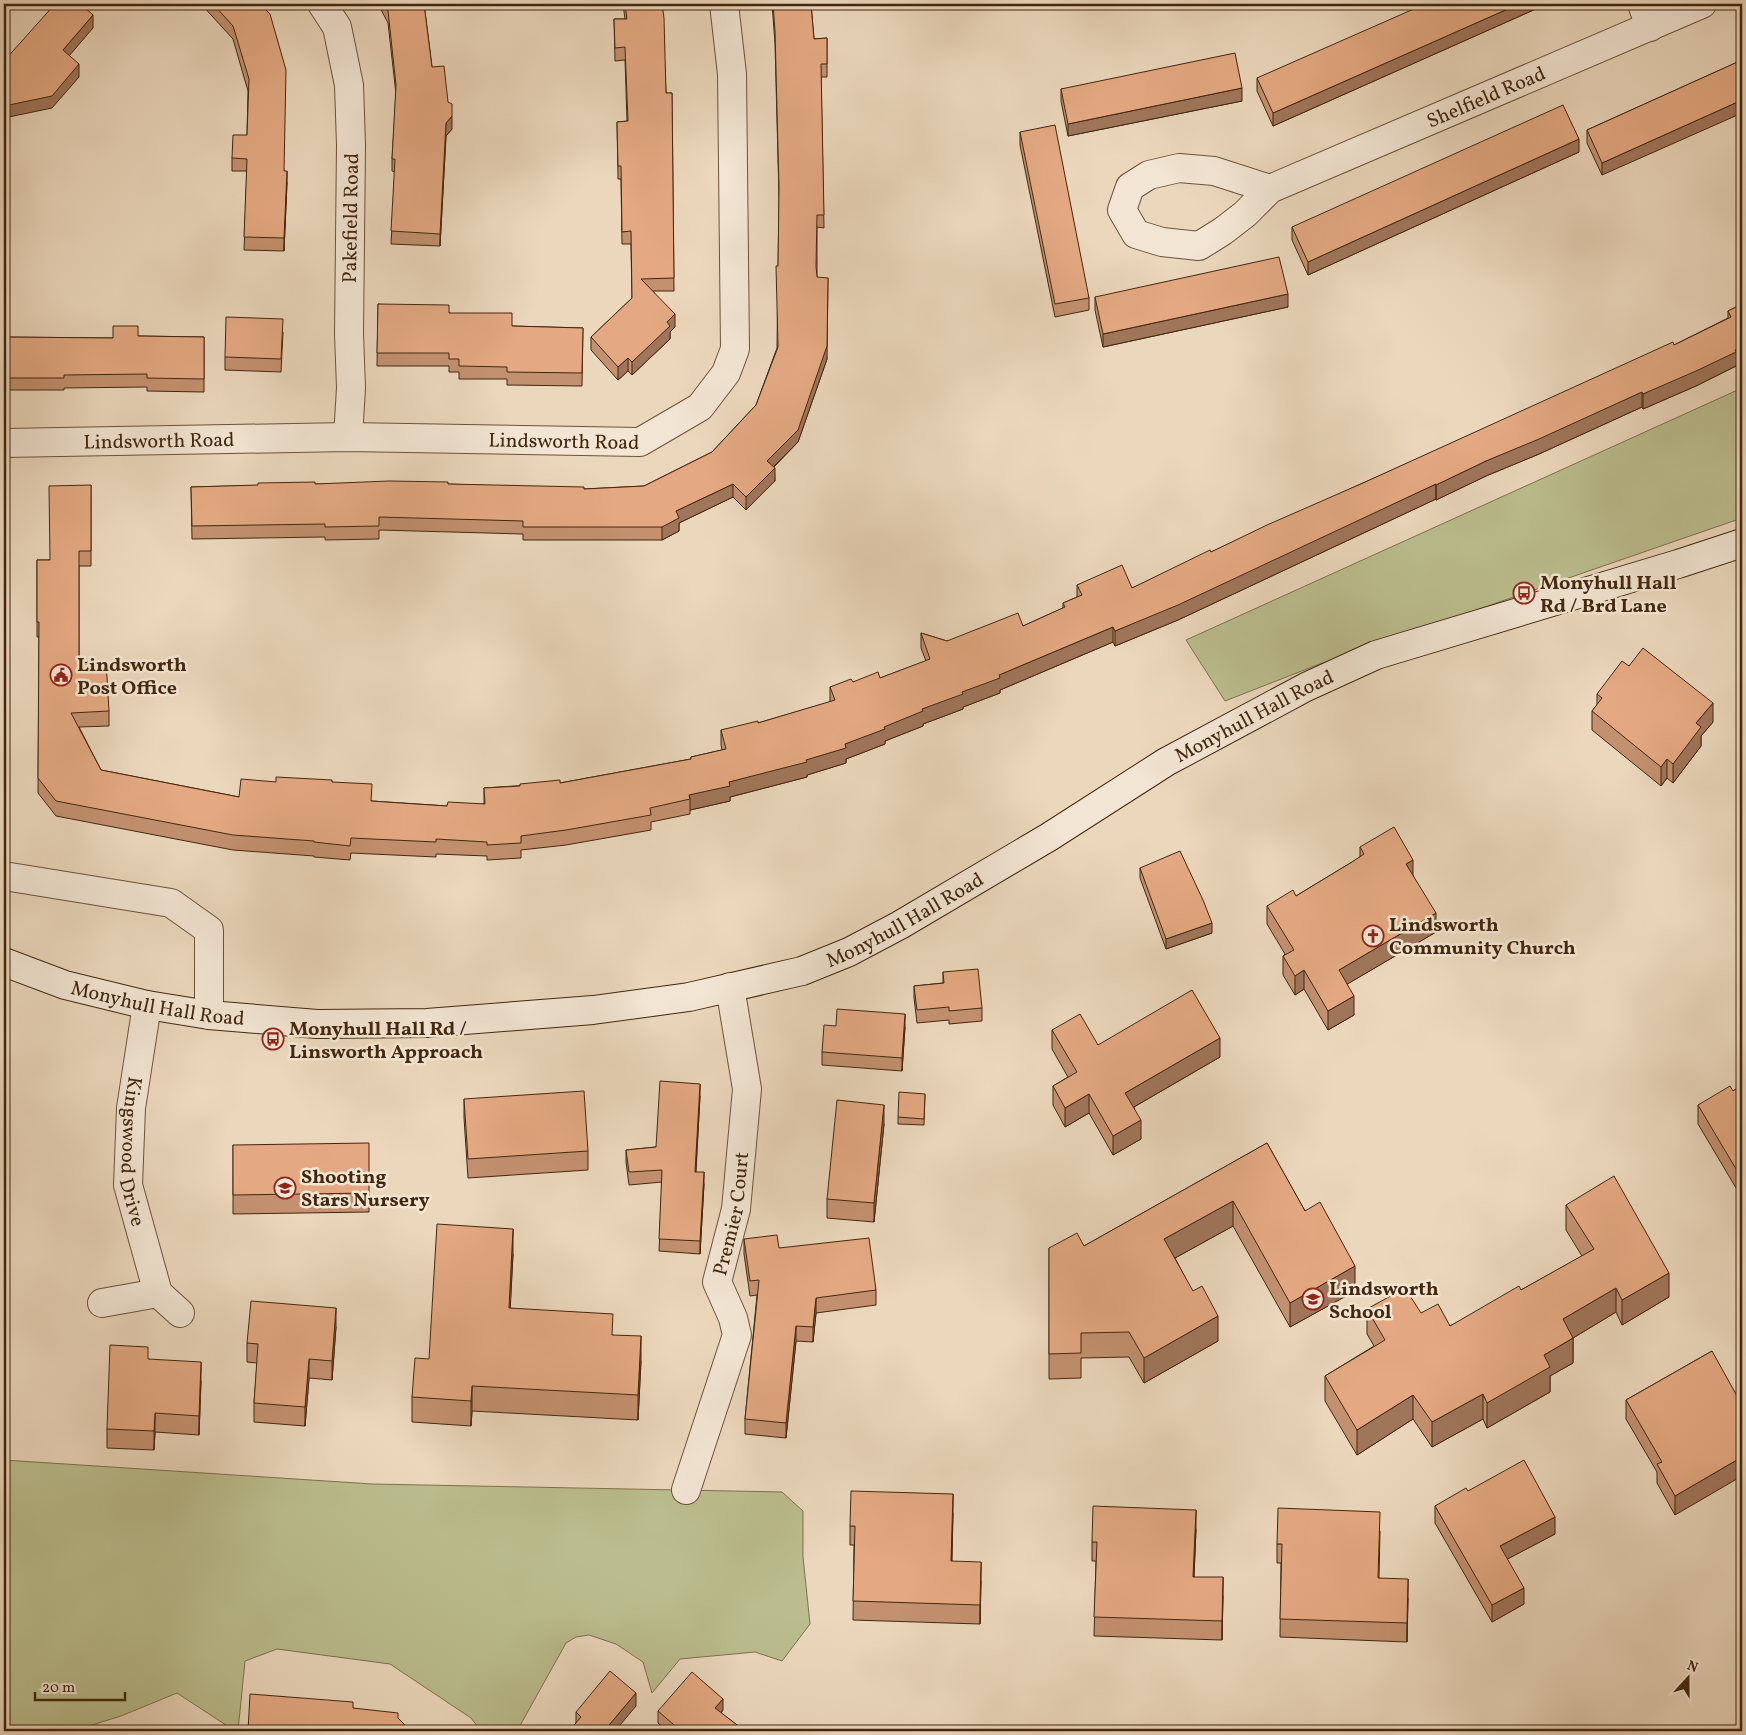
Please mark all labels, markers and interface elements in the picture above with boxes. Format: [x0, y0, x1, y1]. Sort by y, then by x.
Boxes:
street label: Shelfield Road [1423, 61, 1550, 136]
street label: Pakefield Road [337, 153, 367, 283]
street label: Lindsworth Road [83, 427, 235, 458]
street label: Lindsworth Road [488, 427, 640, 458]
place label: Monyhull Hall Rd / Brd Lane [1540, 570, 1677, 621]
bus stop icon: Monyhull Hall Rd / Brd Lane [1512, 581, 1536, 605]
place label: Lindsworth Post Office [77, 652, 187, 703]
public building icon: Lindsworth Post Office [49, 663, 73, 687]
street label: Monyhull Hall Road [1170, 664, 1339, 771]
street label: Monyhull Hall Road [822, 867, 990, 976]
place label: Lindsworth Community Church [1389, 912, 1576, 963]
church icon: Lindsworth Community Church [1361, 924, 1385, 948]
street label: Monyhull Hall Road [68, 975, 246, 1034]
place label: Monyhull Hall Rd / Linsworth Approach [289, 1016, 483, 1067]
bus stop icon: Monyhull Hall Rd / Linsworth Approach [261, 1027, 285, 1051]
street label: Kingswood Drive [111, 1074, 151, 1230]
street label: Premier Court [707, 1151, 757, 1279]
place label: Shooting Stars Nursery [301, 1164, 430, 1215]
school or university icon: Shooting Stars Nursery [273, 1176, 297, 1200]
place label: Lindsworth School [1329, 1276, 1439, 1327]
school or university icon: Lindsworth School [1301, 1287, 1325, 1311]
north arrow [1664, 1652, 1714, 1702]
text: N [1684, 1657, 1700, 1678]
scale bar [35, 1670, 125, 1702]
text: 20 m [42, 1678, 75, 1699]

